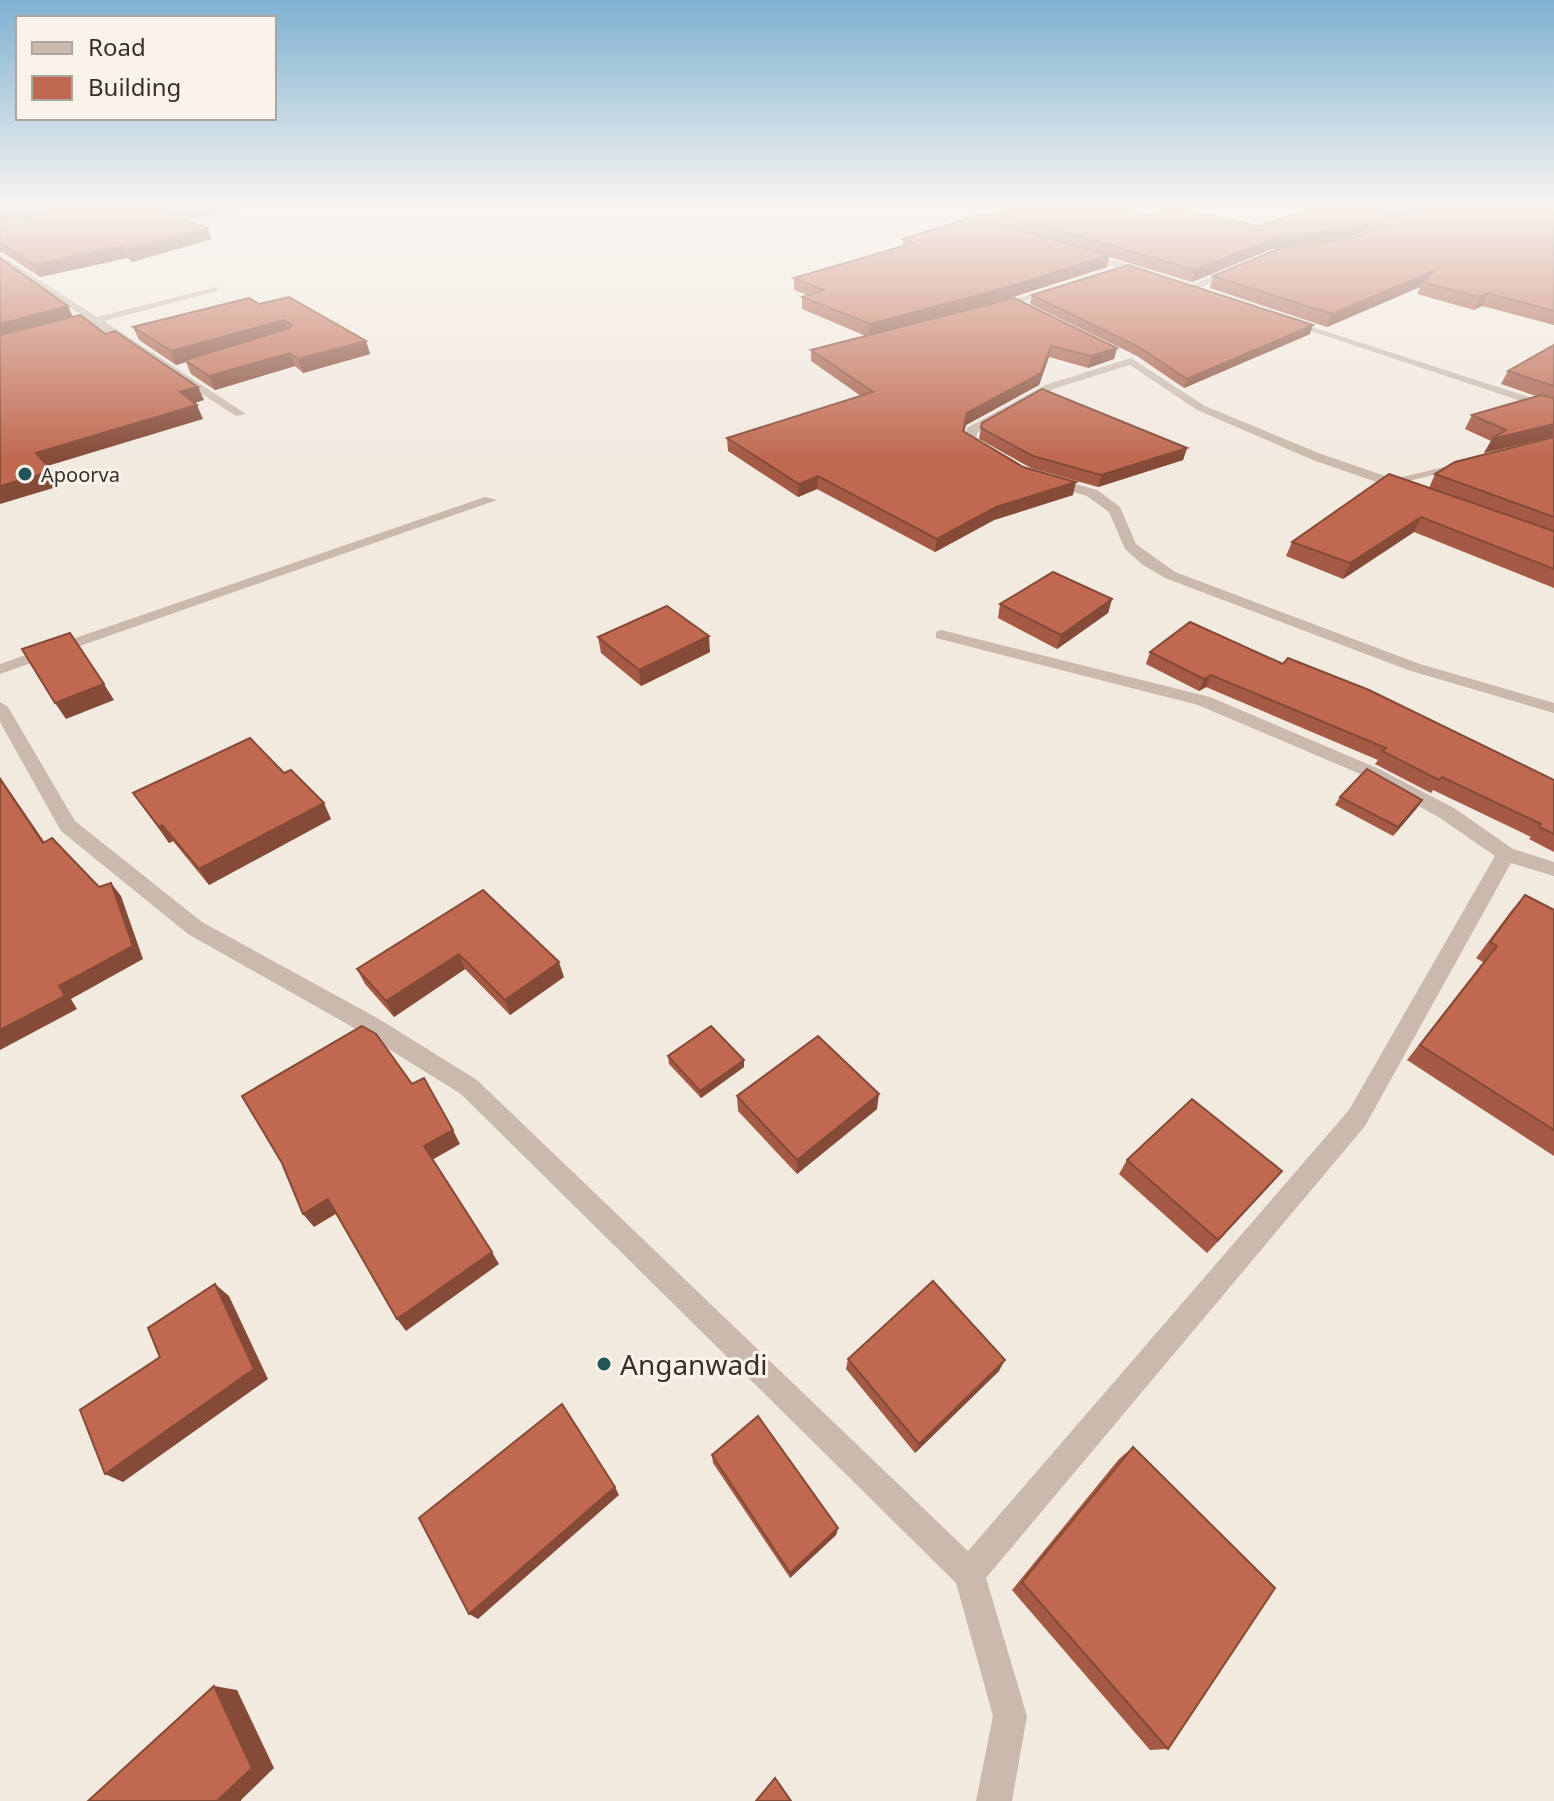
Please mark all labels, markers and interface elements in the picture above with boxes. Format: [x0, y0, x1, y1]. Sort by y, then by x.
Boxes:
legend [16, 16, 276, 120]
text: Road [88, 30, 146, 63]
text: Building [88, 70, 181, 103]
place label: Apoorva [41, 461, 120, 488]
marker: Apoorva [16, 465, 34, 483]
place label: Anganwadi [620, 1345, 768, 1383]
marker: Anganwadi [595, 1355, 613, 1373]

